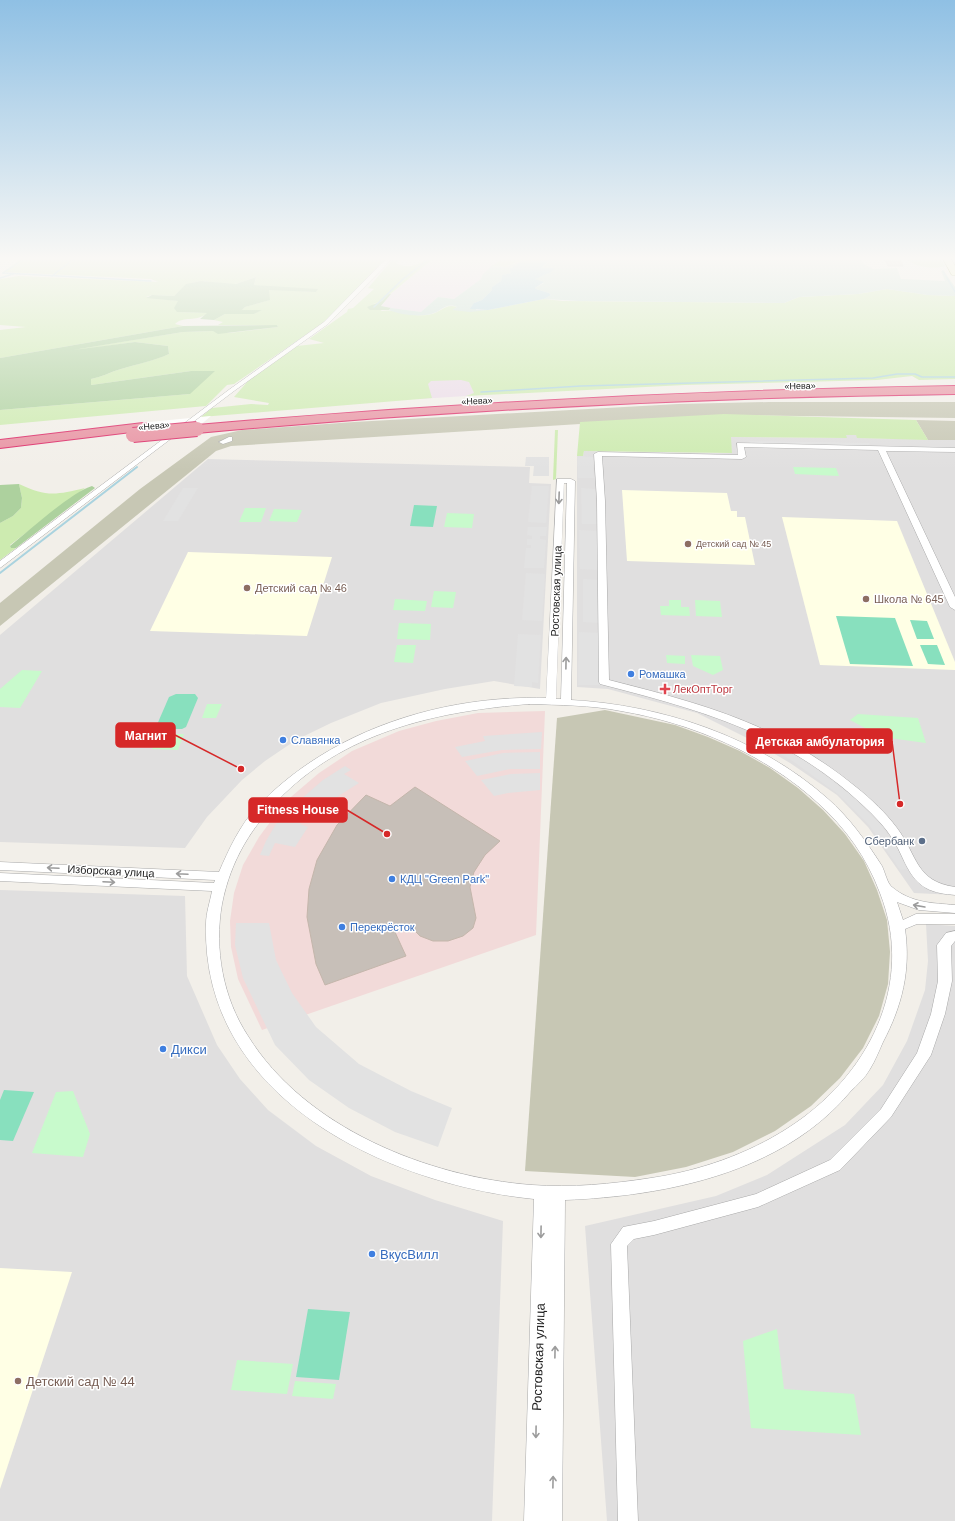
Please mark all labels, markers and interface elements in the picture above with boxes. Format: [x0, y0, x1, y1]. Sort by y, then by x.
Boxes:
street label: «Нева» [784, 381, 816, 391]
street label: «Нева» [461, 395, 493, 407]
street label: «Нева» [138, 419, 170, 433]
one-way arrow [556, 491, 563, 504]
marker: Детский сад № 45 [683, 539, 693, 549]
place label: Детский сад № 45 [696, 539, 771, 549]
street label: Ростовская улица [548, 544, 564, 637]
place label: Детский сад № 46 [255, 582, 347, 594]
marker: Детский сад № 46 [242, 583, 252, 593]
place label: Школа № 645 [874, 593, 944, 605]
marker: Школа № 645 [861, 594, 871, 604]
one-way arrow [563, 657, 570, 670]
place label: Ромашка [639, 668, 687, 680]
marker: Ромашка [626, 669, 636, 679]
place label: ЛекОптТорг [673, 683, 733, 695]
marker: ЛекОптТорг [660, 684, 670, 694]
callout: Магнит [116, 723, 175, 747]
text: Магнит [125, 729, 167, 743]
callout: Детская амбулатория [747, 729, 892, 753]
place label: Славянка [291, 734, 341, 746]
marker: Славянка [278, 735, 288, 745]
text: Детская амбулатория [756, 735, 884, 749]
callout: Fitness House [249, 798, 347, 822]
text: Fitness House [257, 803, 339, 817]
place label: Сбербанк [865, 835, 914, 847]
marker: Сбербанк [917, 836, 927, 846]
street label: Изборская улица [67, 863, 156, 879]
one-way arrow [47, 865, 60, 872]
one-way arrow [176, 870, 189, 878]
place label: КДЦ "Green Park" [400, 873, 489, 885]
marker: КДЦ "Green Park" [387, 874, 397, 884]
one-way arrow [102, 878, 115, 886]
one-way arrow [912, 902, 925, 910]
place label: Перекрёсток [350, 921, 415, 933]
marker: Перекрёсток [337, 922, 347, 932]
place label: Дикси [171, 1042, 207, 1057]
marker: Дикси [158, 1044, 168, 1054]
one-way arrow [537, 1225, 545, 1238]
place label: ВкусВилл [380, 1247, 438, 1262]
marker: ВкусВилл [367, 1249, 377, 1259]
street label: Ростовская улица [529, 1302, 548, 1411]
one-way arrow [551, 1346, 559, 1359]
place label: Детский сад № 44 [26, 1374, 135, 1389]
marker: Детский сад № 44 [13, 1376, 23, 1386]
one-way arrow [532, 1425, 540, 1438]
one-way arrow [549, 1476, 557, 1489]

